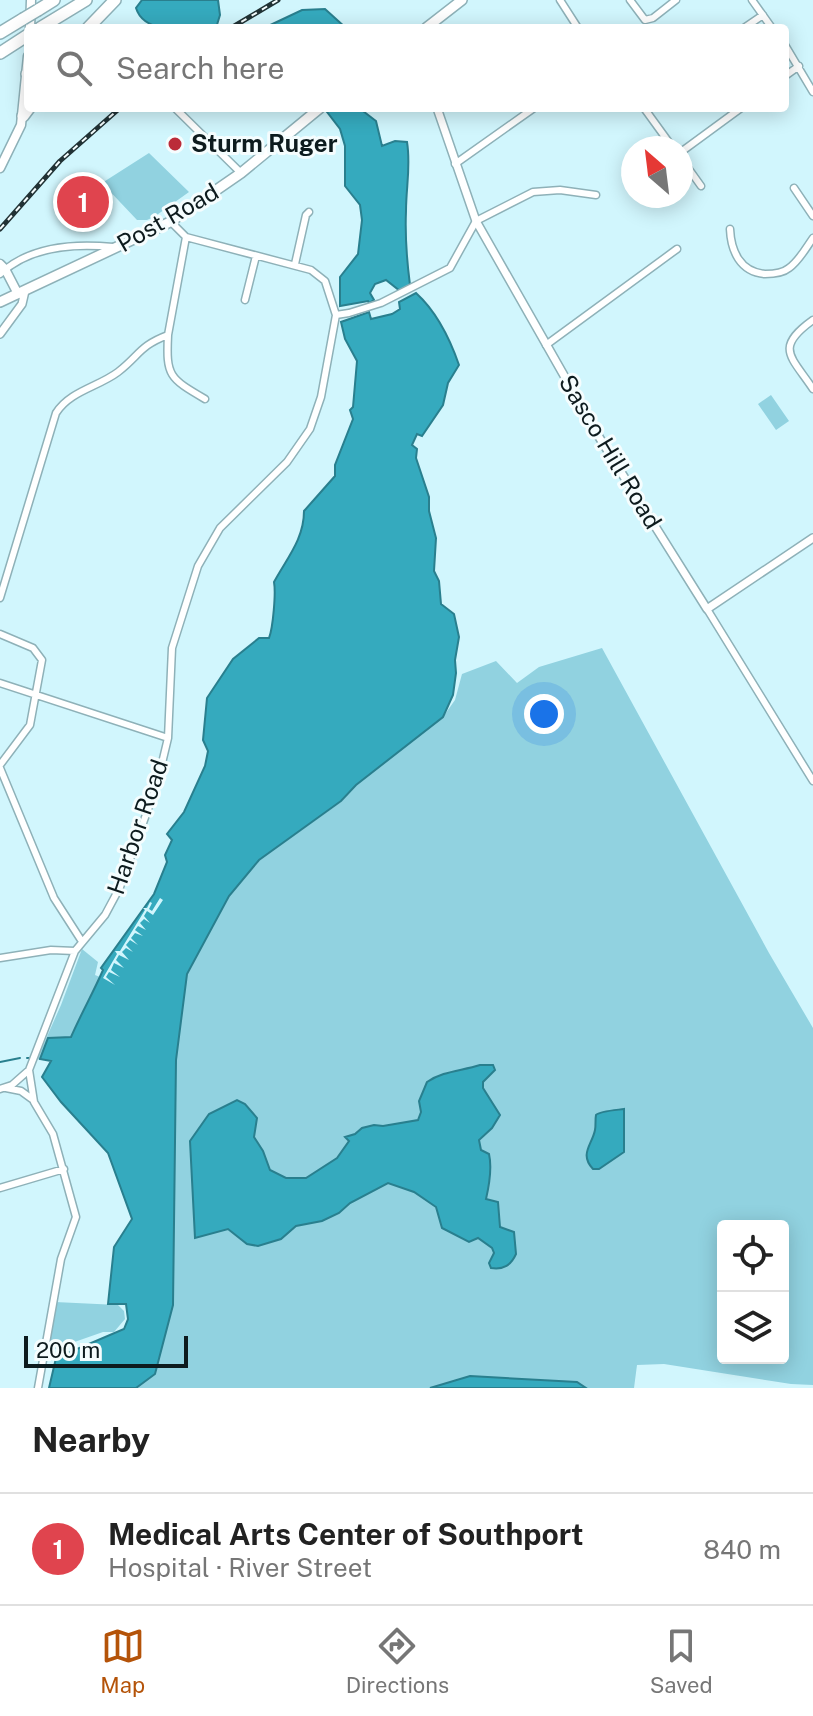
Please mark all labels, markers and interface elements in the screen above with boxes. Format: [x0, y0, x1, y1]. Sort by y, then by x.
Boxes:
search box [24, 24, 789, 112]
icon: search [52, 46, 96, 90]
text: Search here [116, 50, 284, 86]
place label: Sturm Ruger [191, 129, 338, 157]
marker: Sturm Ruger [166, 135, 184, 153]
north arrow [621, 136, 693, 208]
pin: 1 [57, 172, 109, 232]
street label: Post Road [112, 177, 223, 257]
street label: Sasco Hill Road [554, 369, 668, 534]
your location [524, 694, 564, 734]
street label: Harbor Road [101, 756, 173, 898]
map controls [717, 1220, 789, 1364]
button: locate [717, 1220, 789, 1292]
button: layers [717, 1292, 789, 1364]
scale bar [24, 1332, 188, 1368]
text: 200 m [36, 1337, 100, 1363]
text: Nearby [32, 1420, 150, 1460]
text: Medical Arts Center of Southport [108, 1516, 583, 1552]
text: 1 [52, 1534, 64, 1565]
text: 840 m [703, 1534, 781, 1565]
text: Hospital · River Street [108, 1552, 372, 1583]
tab: Map [100, 1624, 145, 1698]
tab: Directions [346, 1624, 449, 1698]
tab: Saved [650, 1624, 713, 1698]

